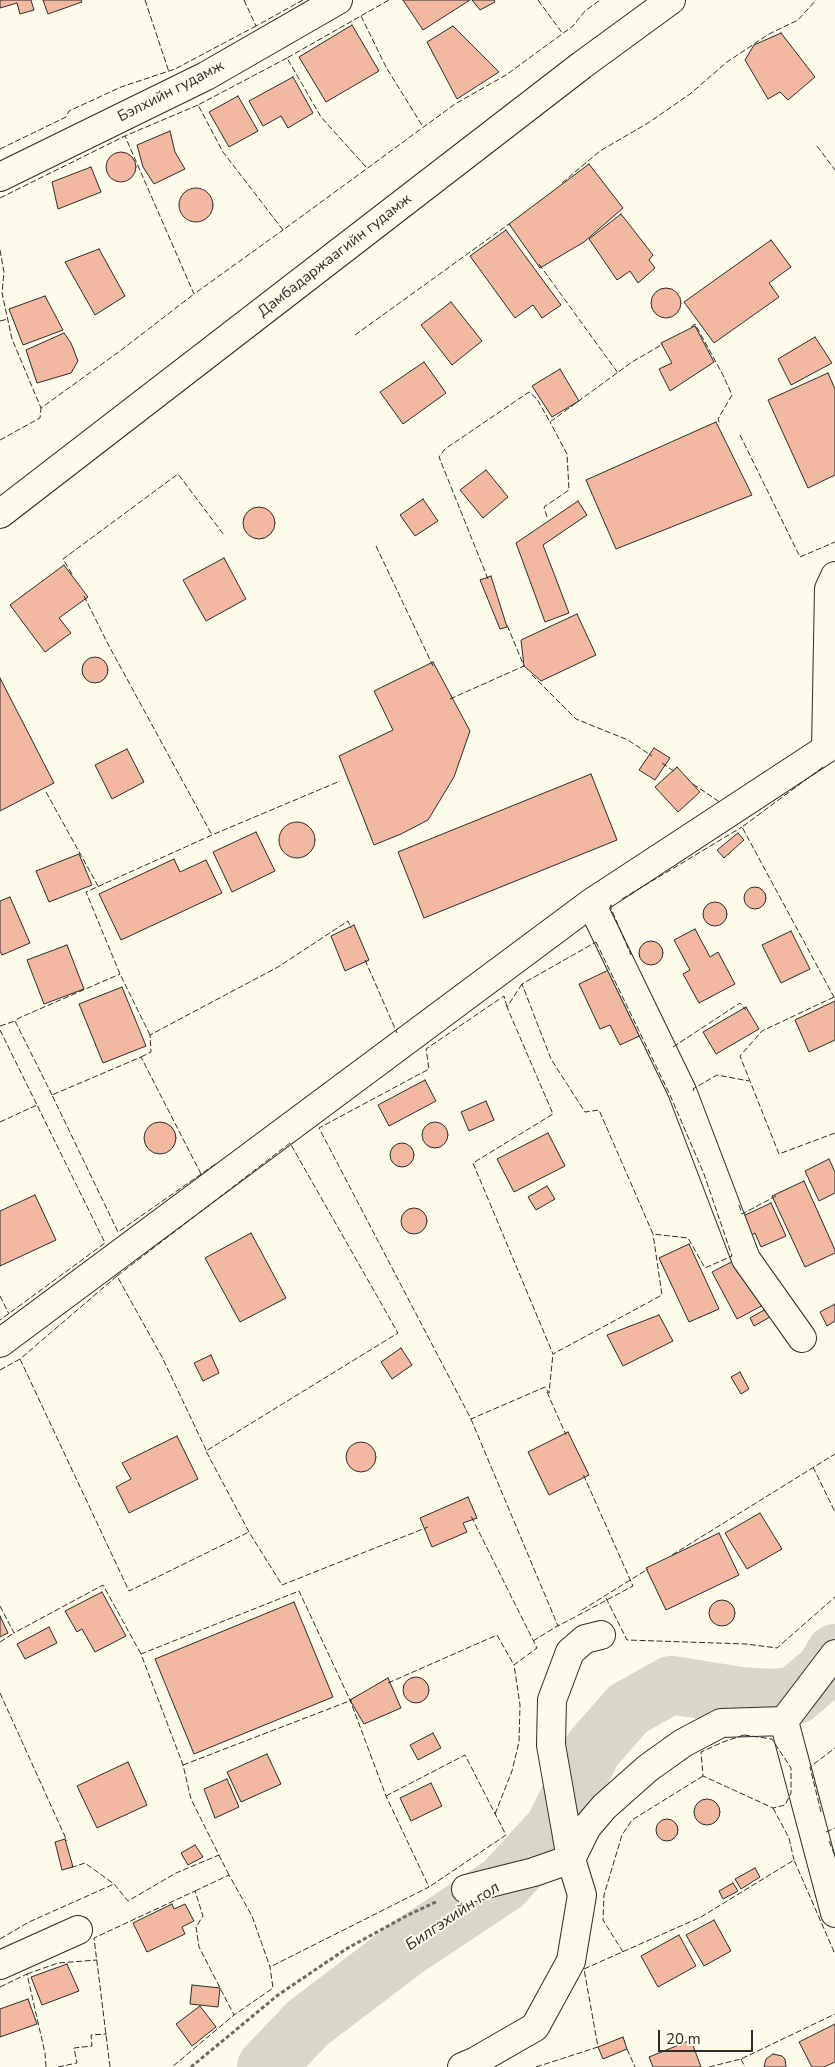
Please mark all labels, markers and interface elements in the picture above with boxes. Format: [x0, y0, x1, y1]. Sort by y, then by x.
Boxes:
street label: Бэлхийн гудамж [115, 57, 227, 127]
street label: Дамбадаржаагийн гудамж [255, 191, 415, 321]
water label: Билгэхийн гол [402, 1878, 504, 1956]
scale bar [660, 2020, 755, 2052]
text: 20 m [666, 2029, 701, 2049]

